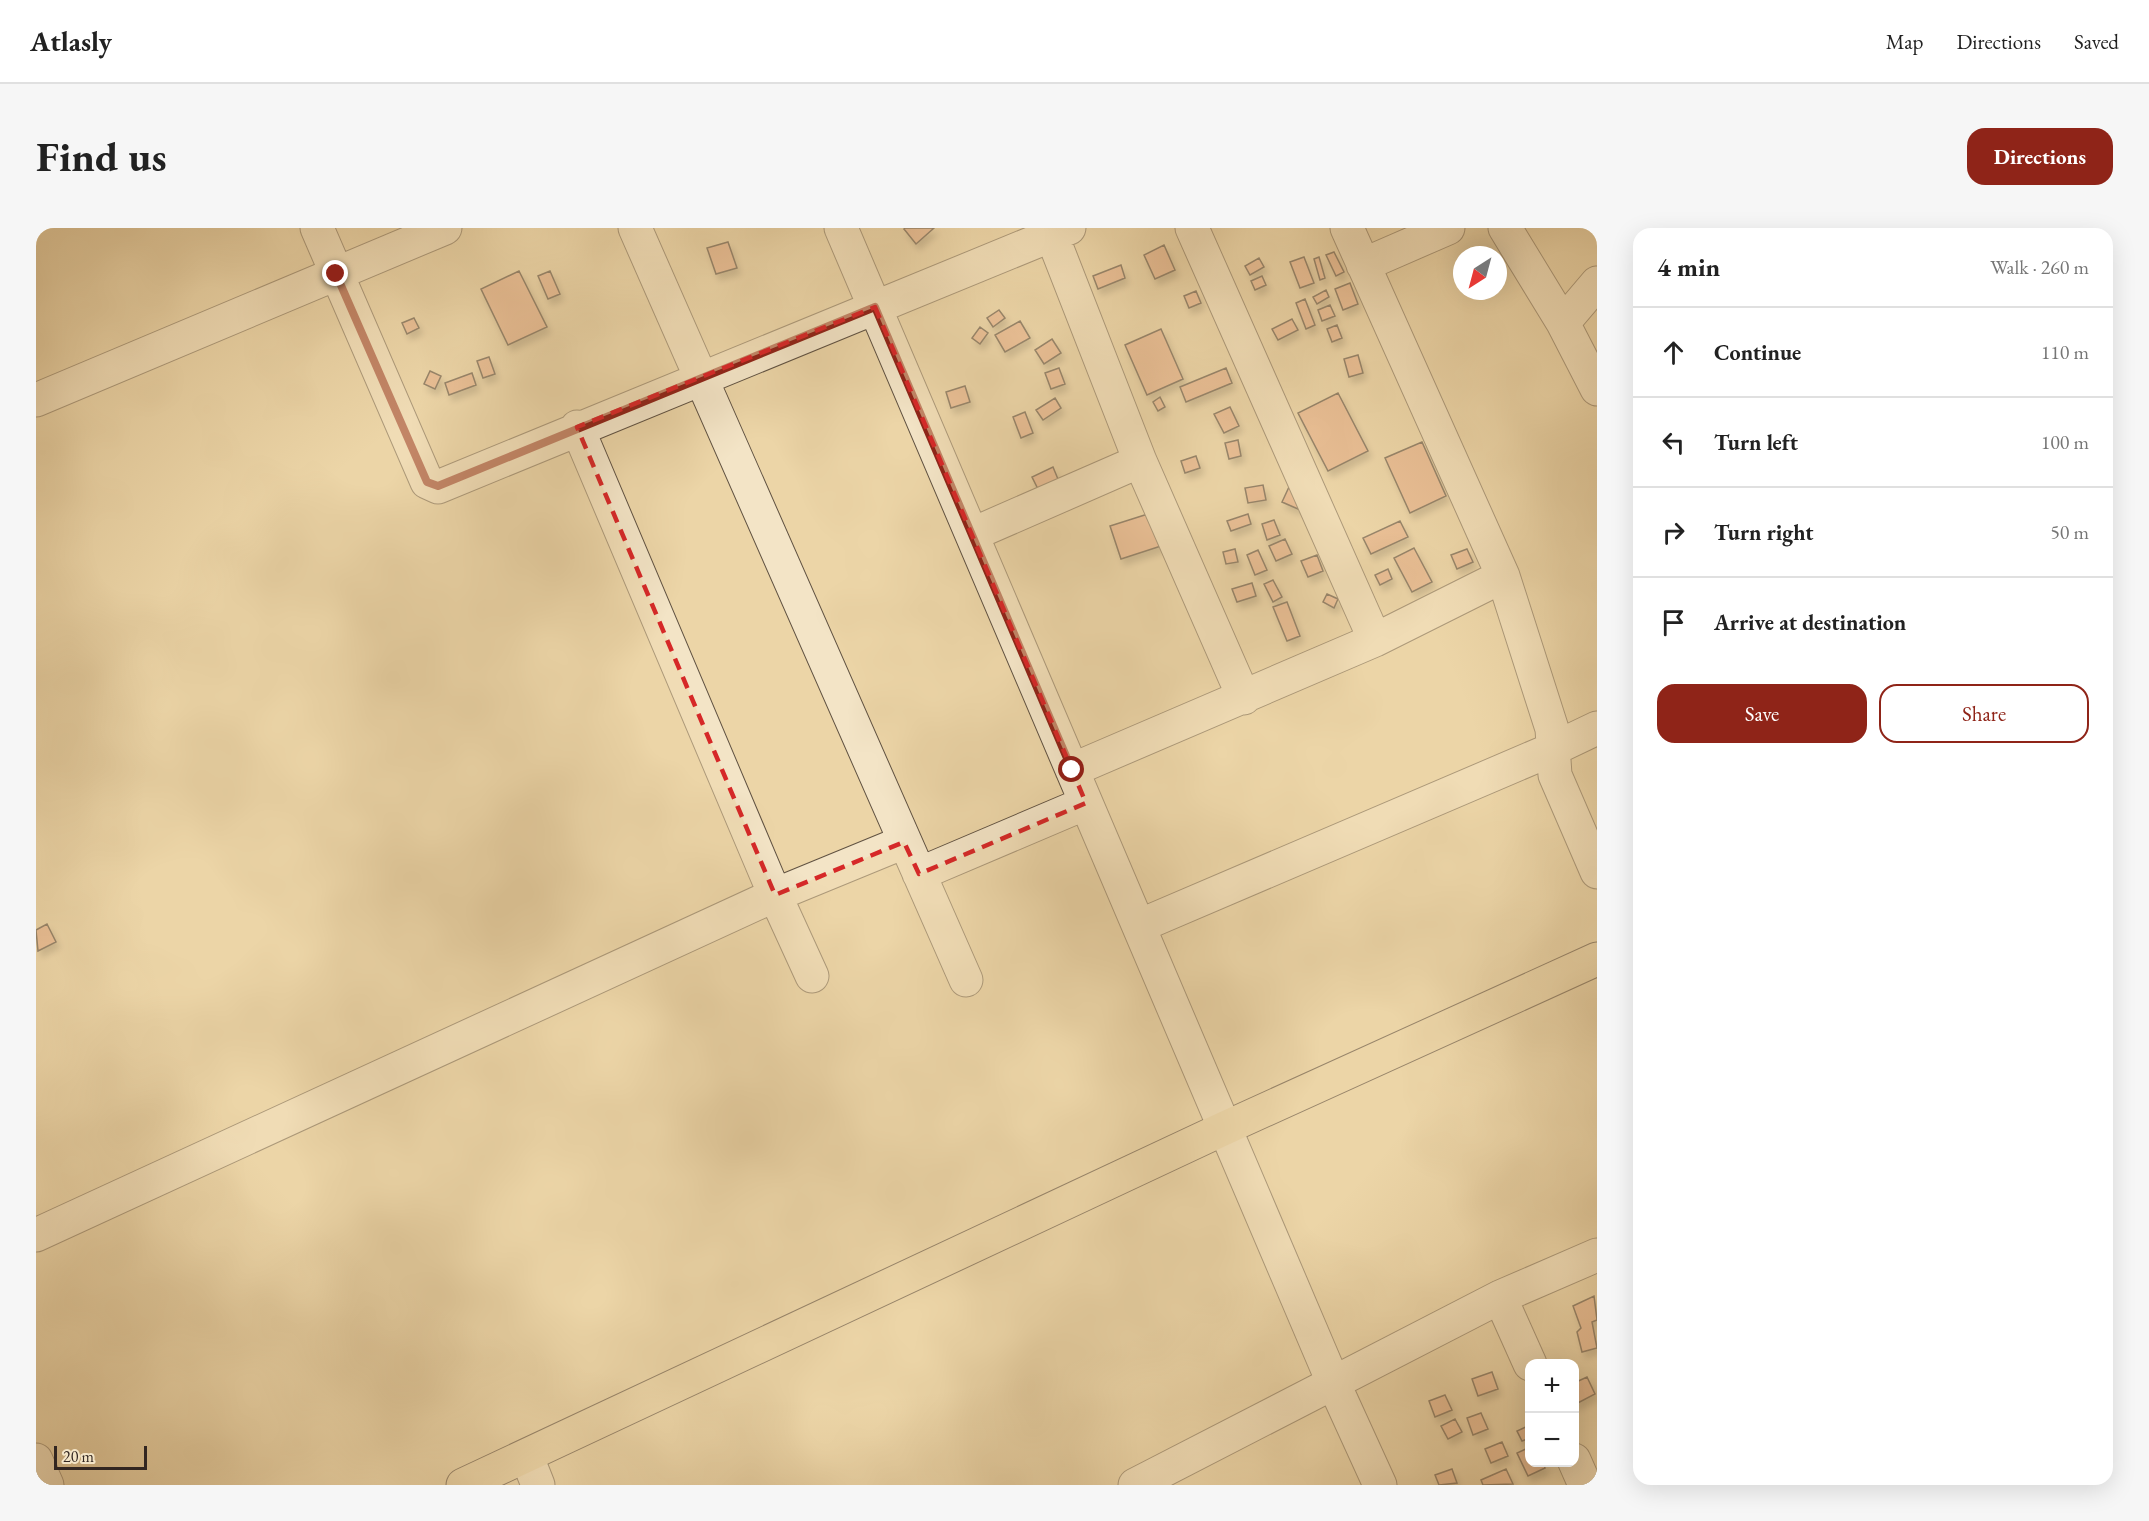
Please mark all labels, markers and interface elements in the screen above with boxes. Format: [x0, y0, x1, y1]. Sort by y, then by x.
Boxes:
text: Atlasly [30, 23, 112, 59]
text: Map [1886, 28, 1923, 55]
text: Directions [1956, 28, 2041, 55]
text: Saved [2074, 28, 2119, 55]
button: Directions [1967, 128, 2113, 185]
text: Find us [36, 129, 167, 184]
north arrow [1453, 246, 1507, 300]
text: 4 min [1657, 250, 1720, 284]
text: Walk · 260 m [1990, 254, 2089, 280]
route end [322, 260, 348, 286]
icon: ahead [1657, 336, 1690, 369]
text: Continue [1714, 338, 1801, 367]
text: 110 m [2041, 339, 2089, 365]
icon: left [1657, 426, 1690, 459]
text: Turn left [1714, 428, 1798, 457]
text: 100 m [2041, 429, 2089, 455]
icon: right [1657, 516, 1690, 549]
text: Turn right [1714, 518, 1813, 547]
text: 50 m [2050, 519, 2089, 545]
icon: arrive [1657, 606, 1690, 639]
text: Arrive at destination [1714, 608, 1906, 637]
button: Save [1657, 684, 1867, 743]
button: Share [1879, 684, 2089, 743]
route start [1058, 756, 1084, 782]
map controls [1525, 1359, 1579, 1467]
button: + [1525, 1359, 1579, 1413]
button: − [1525, 1413, 1579, 1467]
scale bar [54, 1443, 147, 1470]
text: 20 m [63, 1446, 94, 1467]

